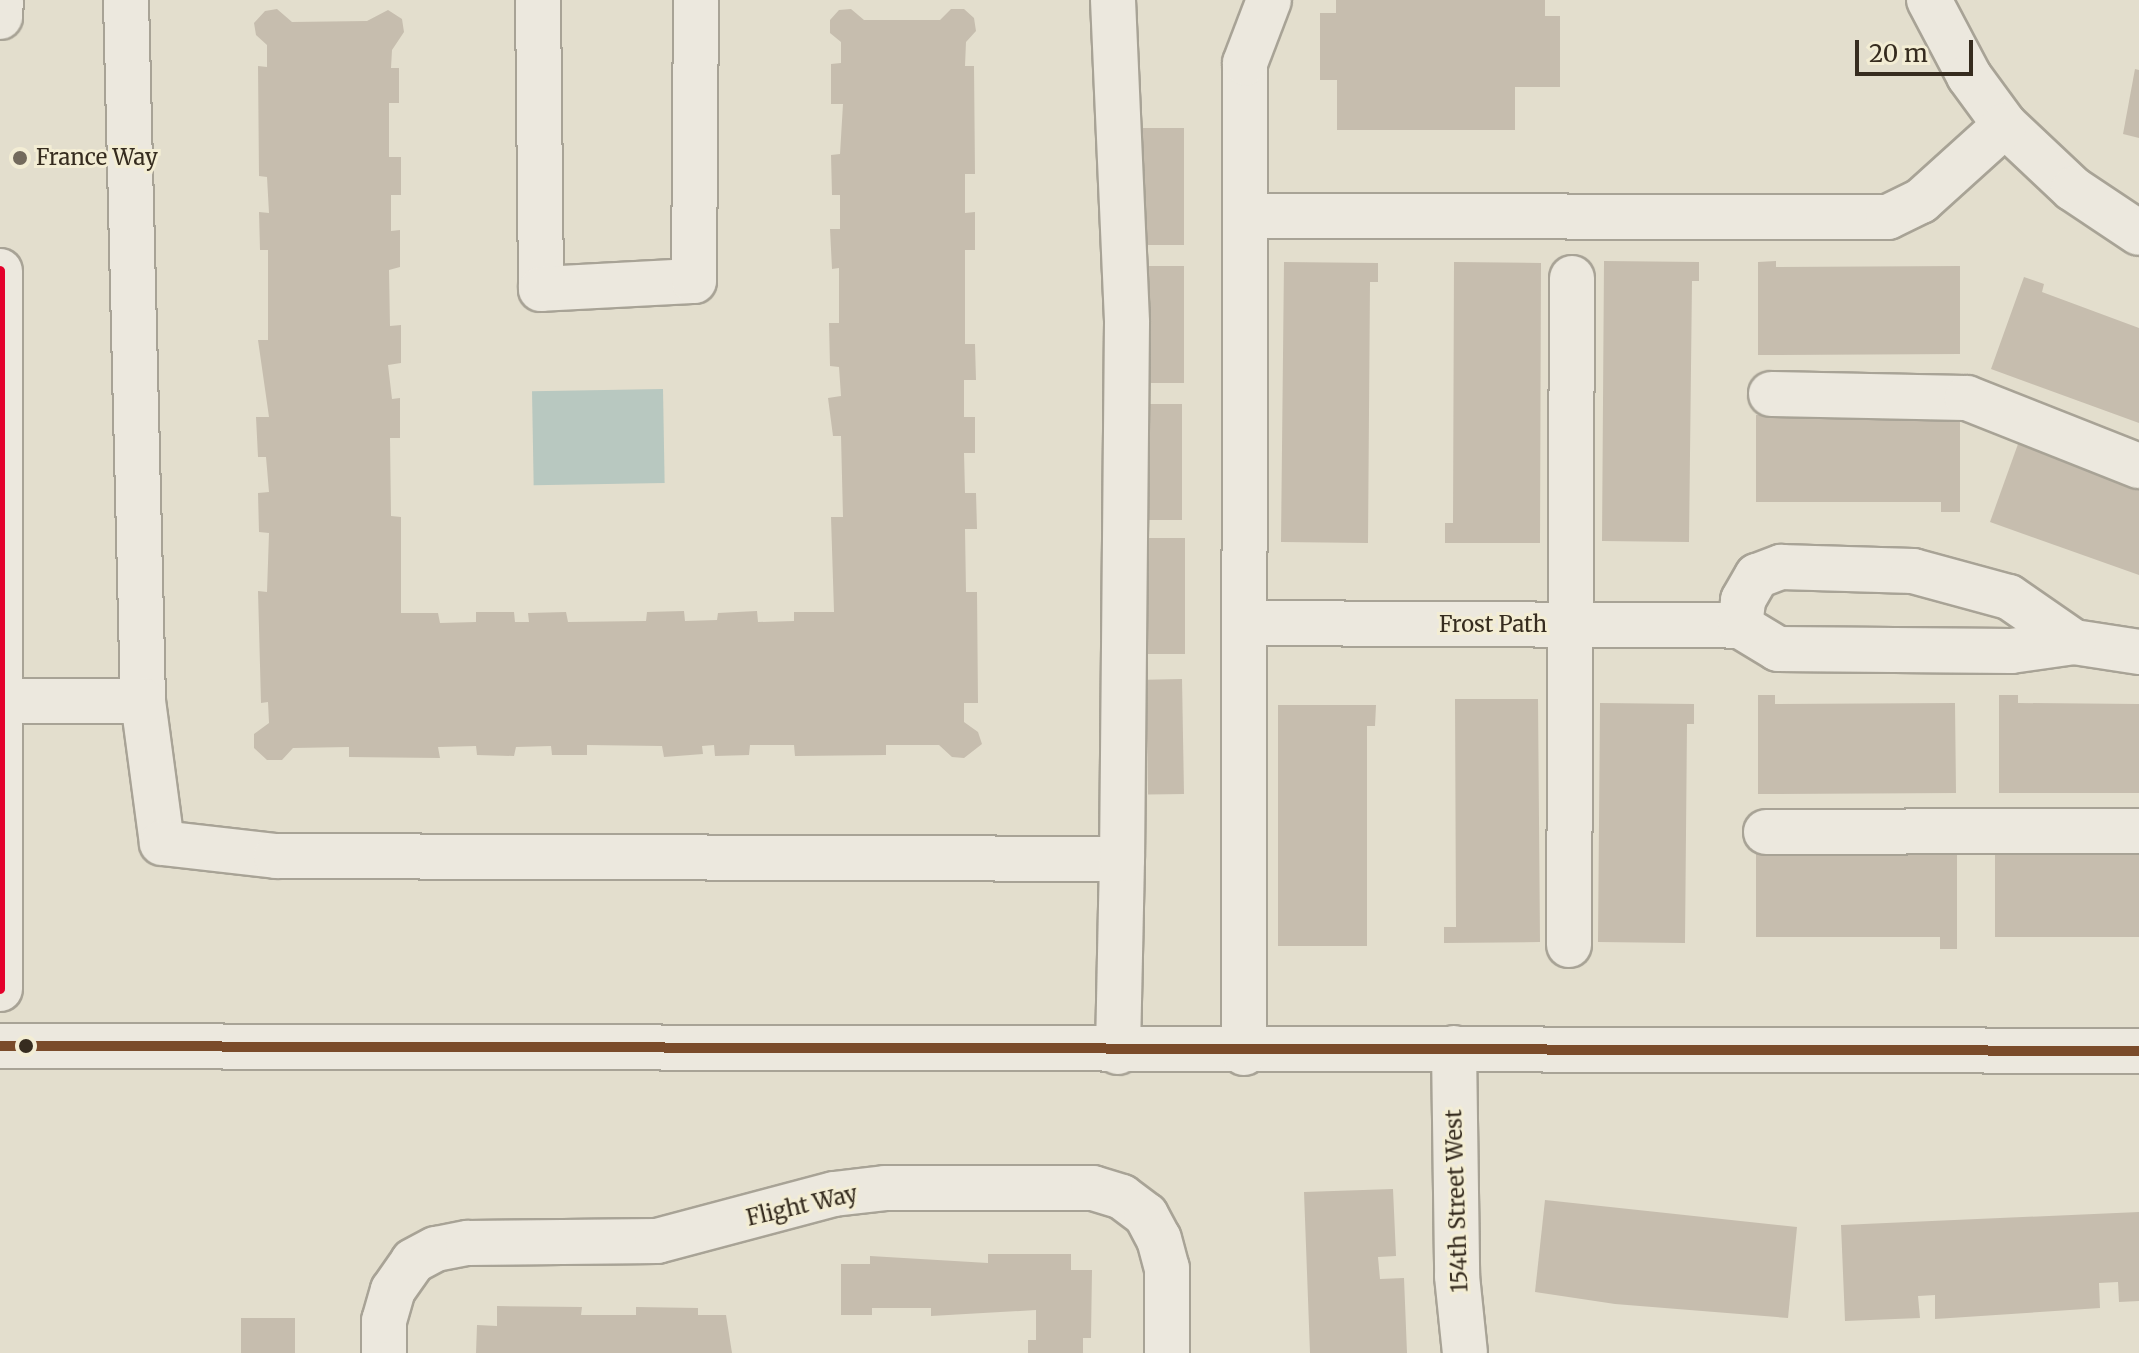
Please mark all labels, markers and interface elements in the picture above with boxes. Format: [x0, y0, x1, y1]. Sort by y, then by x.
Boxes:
scale bar [1859, 24, 1977, 74]
text: 20 m [1869, 38, 1928, 69]
place label: France Way [36, 145, 158, 171]
marker: France Way [11, 149, 29, 167]
street label: Frost Path [1439, 612, 1547, 638]
unlabelled marker [18, 1038, 34, 1054]
street label: 154th Street West [1441, 1109, 1473, 1293]
street label: Flight Way [744, 1180, 860, 1232]

